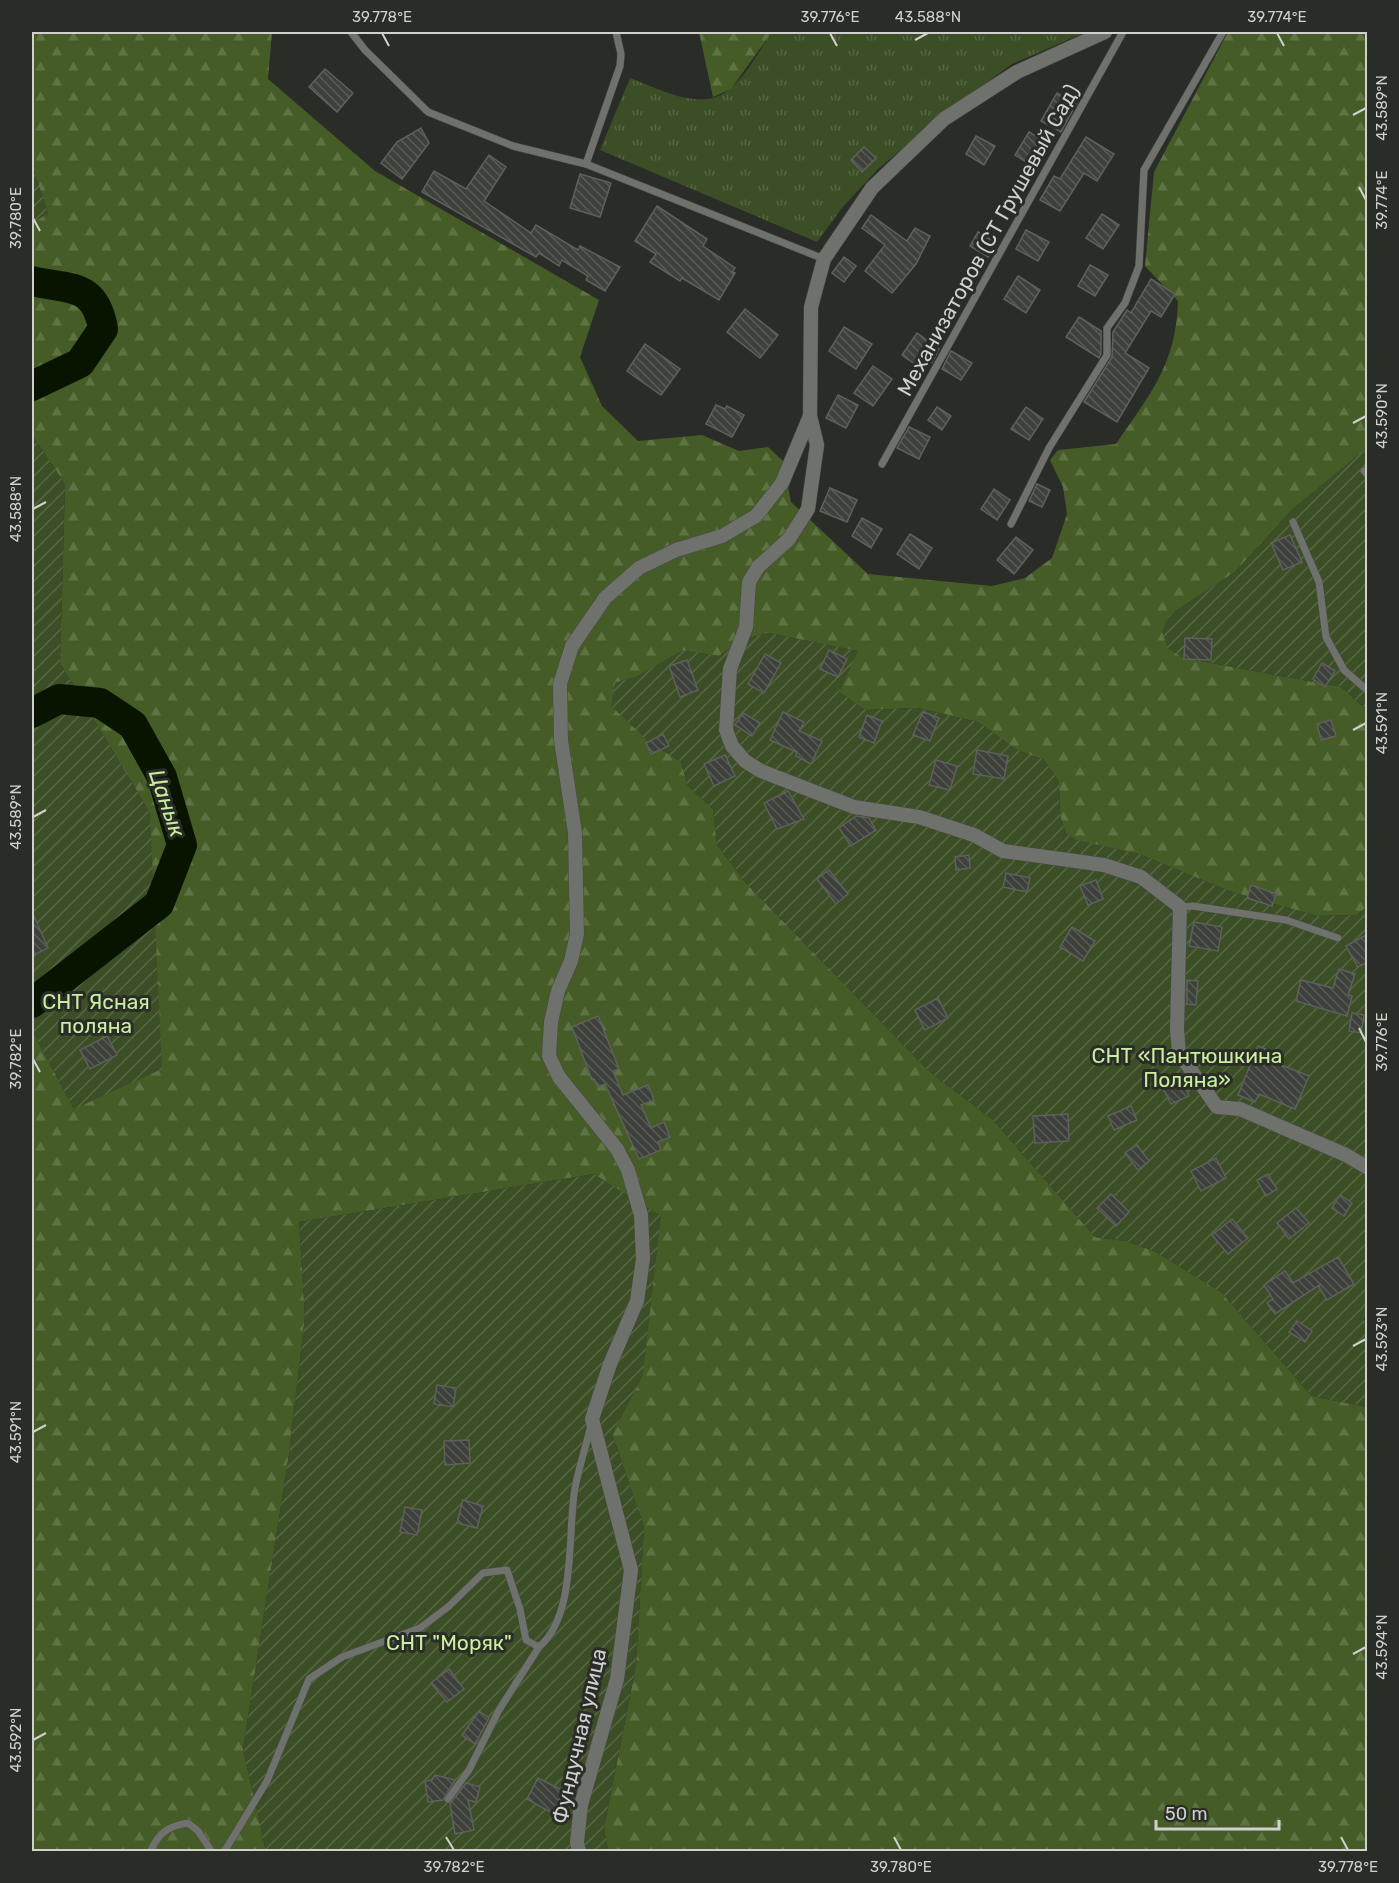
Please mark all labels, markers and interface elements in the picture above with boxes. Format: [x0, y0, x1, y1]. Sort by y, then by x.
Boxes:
text: 39.778°E [352, 8, 412, 26]
text: 39.776°E [800, 8, 860, 26]
text: 43.588°N [895, 8, 961, 26]
text: 39.774°E [1247, 8, 1307, 26]
text: 43.589°N [1373, 75, 1391, 141]
street label: Механизаторов (СТ Грушевый Сад) [892, 80, 1084, 400]
text: 39.774°E [1373, 170, 1391, 230]
text: 39.780°E [7, 187, 25, 249]
text: 43.590°N [1373, 383, 1391, 449]
text: 43.588°N [7, 476, 25, 542]
text: 43.591°N [1373, 692, 1391, 754]
water label: Цанык [143, 766, 191, 841]
text: 43.589°N [7, 784, 25, 850]
park label: СНТ Ясная поляна [42, 989, 150, 1038]
text: 39.776°E [1373, 1012, 1391, 1072]
text: 39.782°E [7, 1028, 25, 1090]
park label: СНТ «Пантюшкина Поляна» [1092, 1043, 1282, 1092]
text: 43.593°N [1373, 1307, 1391, 1371]
text: 43.591°N [7, 1401, 25, 1463]
text: 43.594°N [1373, 1614, 1391, 1680]
park label: СНТ "Моряк" [386, 1630, 512, 1655]
street label: Фундучная улица [547, 1646, 611, 1826]
text: 43.592°N [7, 1708, 25, 1772]
scale bar [1156, 1793, 1279, 1831]
text: 50 m [1165, 1803, 1208, 1825]
text: 39.782°E [423, 1858, 485, 1876]
text: 39.780°E [870, 1858, 932, 1876]
text: 39.778°E [1318, 1858, 1378, 1876]

